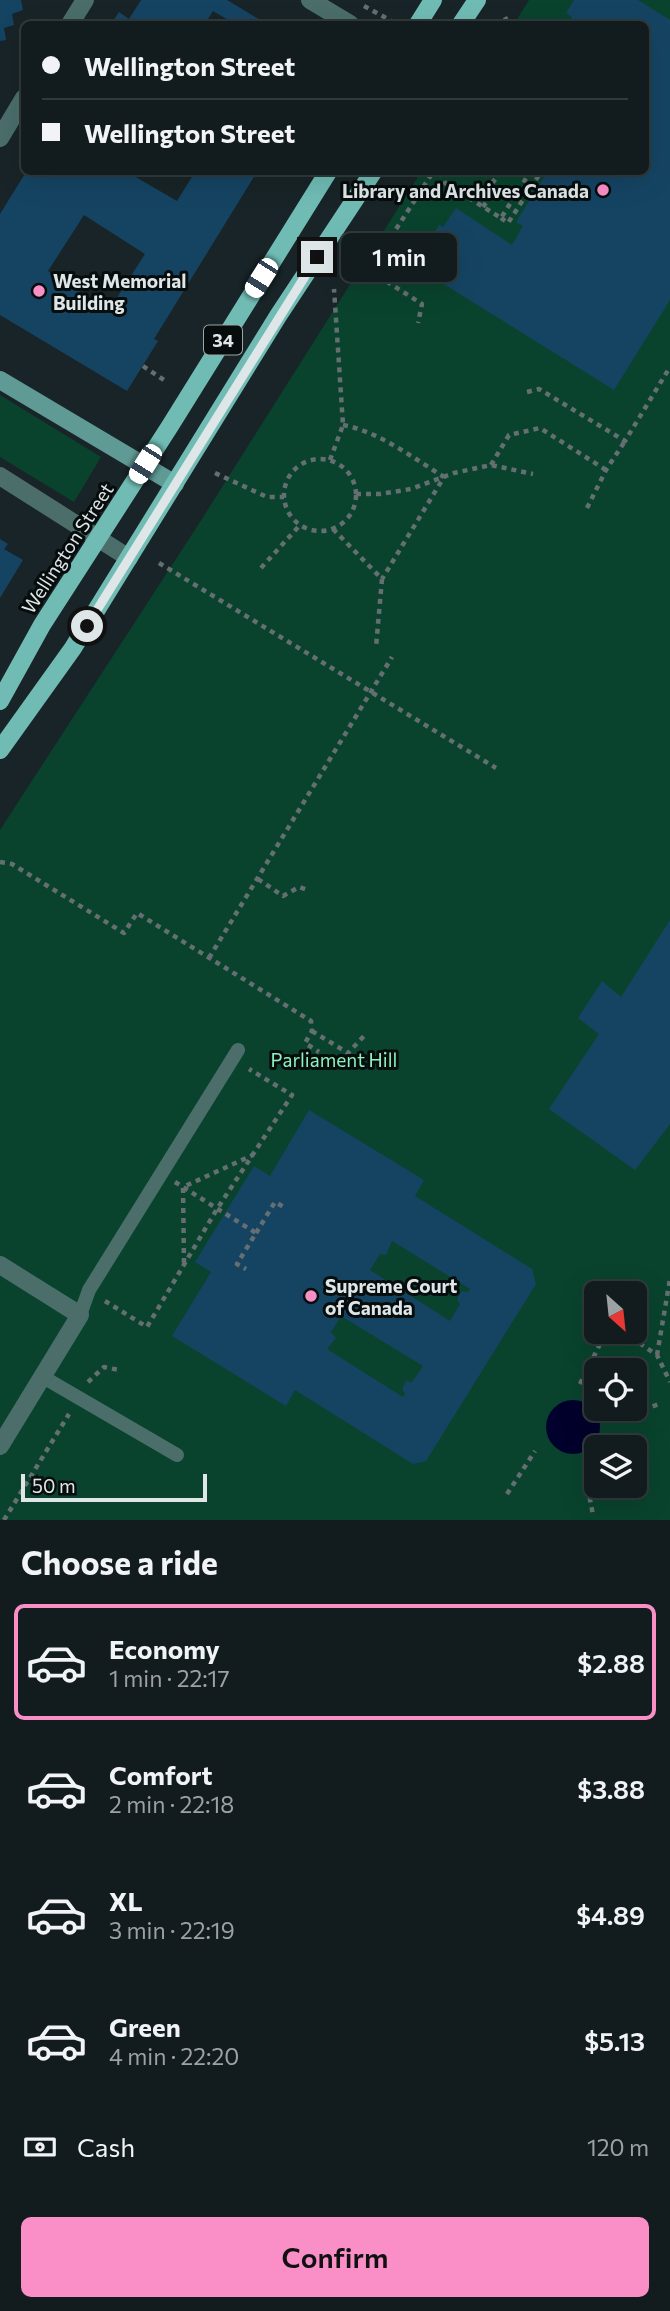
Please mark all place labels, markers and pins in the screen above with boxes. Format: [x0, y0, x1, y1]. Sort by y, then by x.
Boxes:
place label: Library and Archives Canada [342, 179, 589, 202]
marker: Library and Archives Canada [595, 182, 611, 198]
place label: West Memorial Building [53, 269, 186, 314]
marker: West Memorial Building [31, 283, 47, 299]
place label: Supreme Court of Canada [325, 1274, 457, 1319]
marker: Supreme Court of Canada [303, 1288, 319, 1304]

